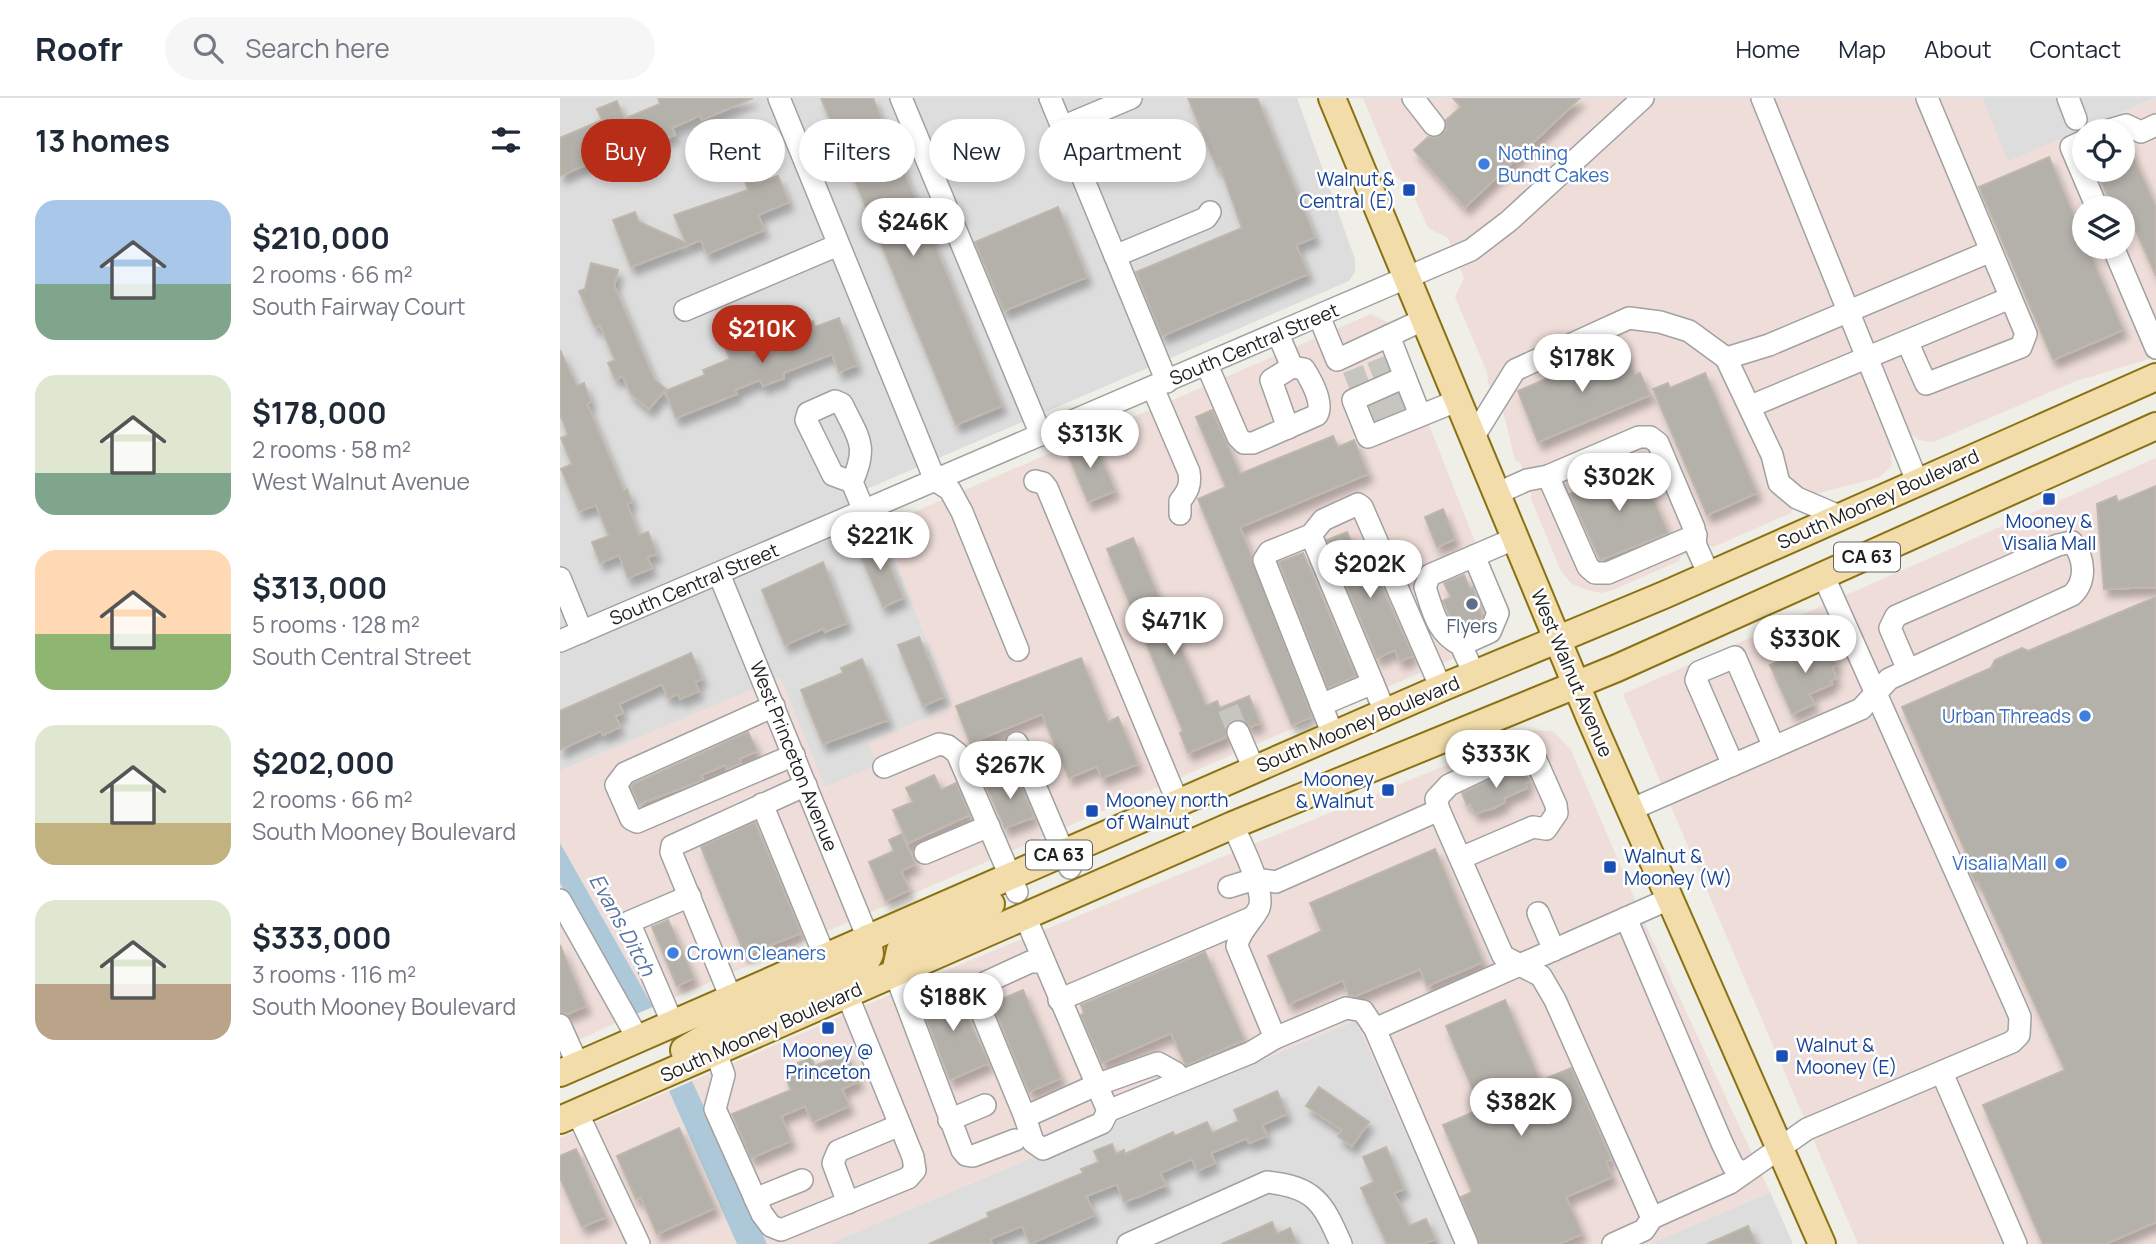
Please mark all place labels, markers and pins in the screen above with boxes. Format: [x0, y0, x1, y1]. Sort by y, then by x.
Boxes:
place label: Nothing Bundt Cakes [1498, 140, 1609, 188]
marker: Nothing Bundt Cakes [1476, 156, 1492, 172]
place label: Walnut & Central (E) [1299, 166, 1396, 214]
marker: Walnut & Central (E) [1401, 182, 1417, 198]
pin: $246K [864, 198, 962, 258]
pin: $210K [713, 306, 811, 365]
pin: $178K [1533, 334, 1631, 394]
pin: $313K [1041, 410, 1139, 470]
pin: $302K [1570, 454, 1668, 513]
marker: Mooney & Visalia Mall [2041, 491, 2057, 507]
place label: Mooney & Visalia Mall [2002, 508, 2096, 556]
pin: $221K [831, 512, 929, 572]
pin: $202K [1321, 540, 1419, 600]
marker: Flyers [1464, 596, 1480, 612]
pin: $471K [1125, 598, 1223, 657]
place label: Flyers [1446, 613, 1498, 639]
pin: $330K [1756, 616, 1854, 675]
place label: Urban Threads [1942, 703, 2071, 729]
marker: Urban Threads [2077, 708, 2093, 724]
pin: $333K [1447, 730, 1545, 790]
pin: $267K [961, 742, 1059, 801]
place label: Mooney & Walnut [1296, 766, 1374, 814]
marker: Mooney & Walnut [1380, 782, 1396, 798]
place label: Mooney north of Walnut [1106, 787, 1229, 835]
marker: Mooney north of Walnut [1084, 803, 1100, 819]
place label: Walnut & Mooney (W) [1624, 843, 1732, 891]
place label: Visalia Mall [1952, 850, 2047, 876]
marker: Visalia Mall [2053, 855, 2069, 871]
marker: Walnut & Mooney (W) [1602, 859, 1618, 875]
place label: Crown Cleaners [687, 940, 826, 966]
marker: Crown Cleaners [665, 945, 681, 961]
pin: $188K [904, 974, 1002, 1033]
marker: Mooney @ Princeton [820, 1020, 836, 1036]
place label: Walnut & Mooney (E) [1796, 1032, 1897, 1080]
place label: Mooney @ Princeton [782, 1037, 874, 1085]
marker: Walnut & Mooney (E) [1774, 1048, 1790, 1064]
pin: $382K [1472, 1079, 1570, 1138]

